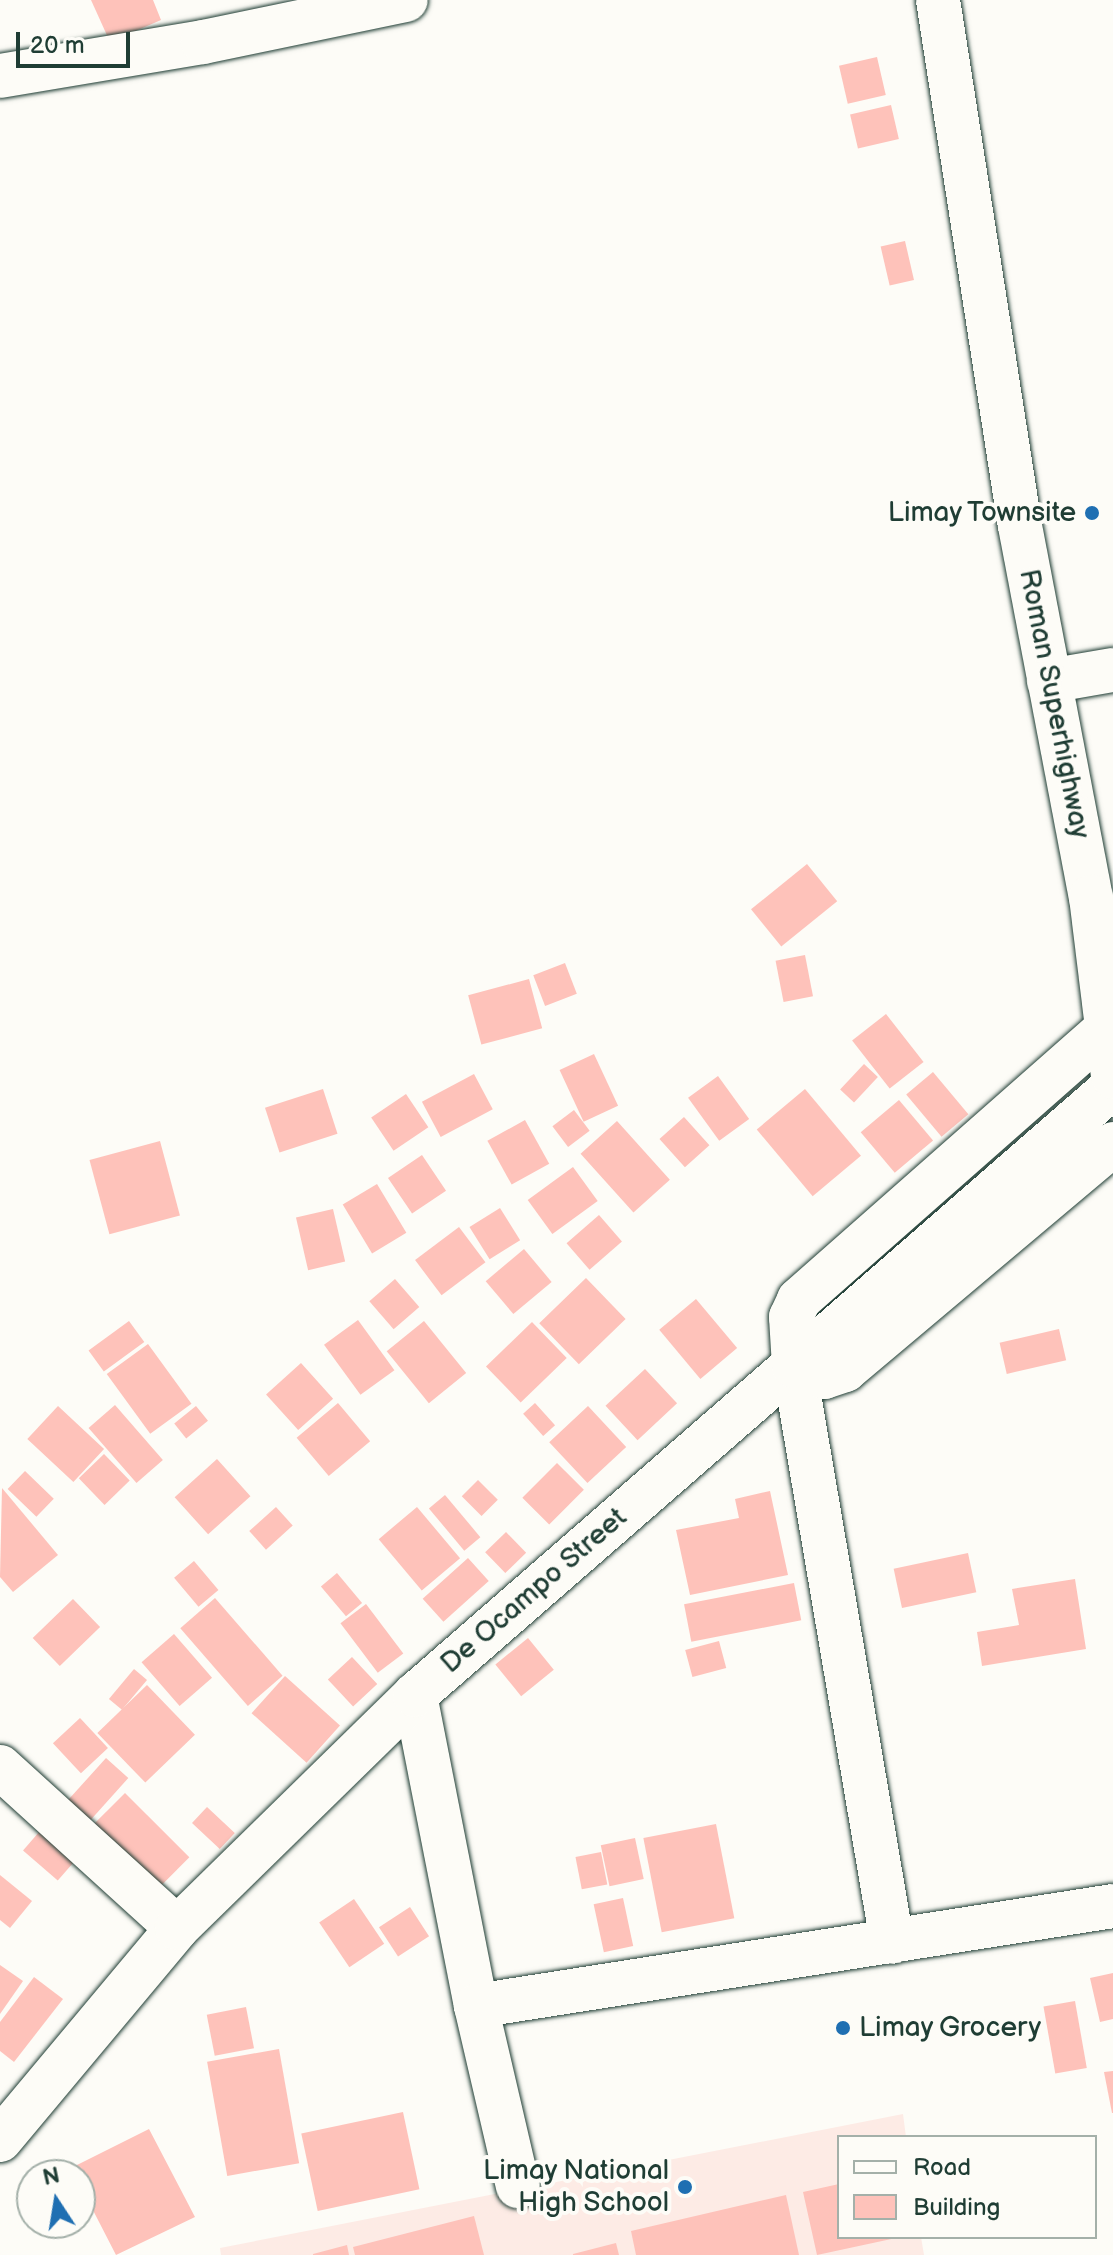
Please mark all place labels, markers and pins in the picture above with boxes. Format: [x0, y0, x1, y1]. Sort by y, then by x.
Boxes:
place label: Limay Townsite [885, 496, 1076, 530]
marker: Limay Townsite [1083, 504, 1101, 522]
place label: Limay Grocery [859, 2011, 1043, 2045]
marker: Limay Grocery [834, 2019, 852, 2037]
place label: Limay National High School [481, 2154, 669, 2220]
marker: Limay National High School [676, 2178, 694, 2196]

